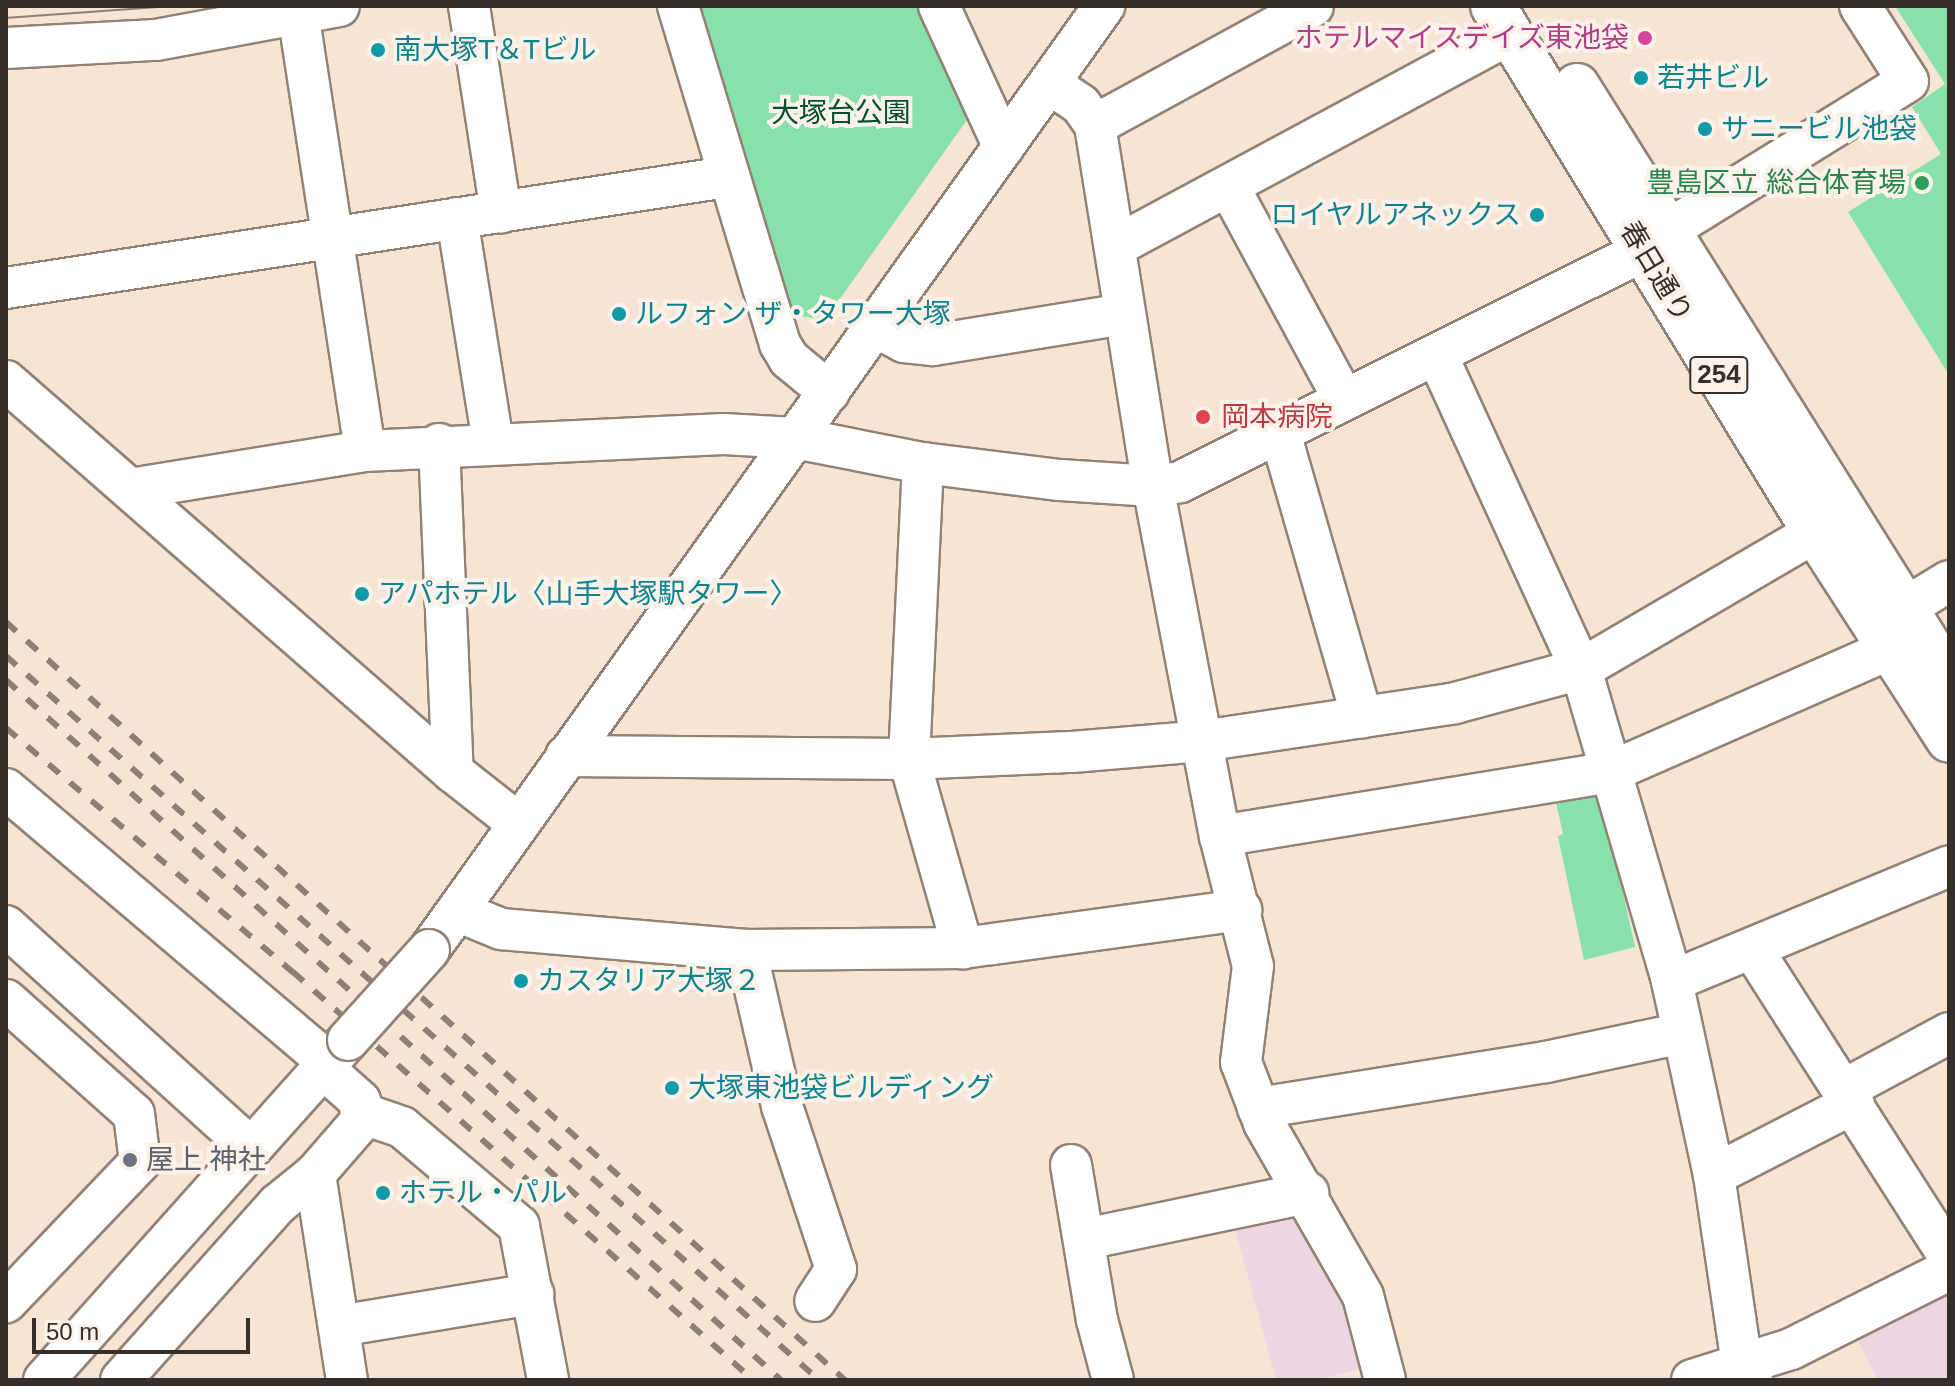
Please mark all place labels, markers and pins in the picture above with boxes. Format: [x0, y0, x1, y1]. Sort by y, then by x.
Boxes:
place label: ホテルマイスデイズ東池袋 [1293, 21, 1629, 55]
marker: ホテルマイスデイズ東池袋 [1636, 29, 1654, 47]
place label: 南大塚T＆Tビル [394, 33, 596, 67]
marker: 南大塚T＆Tビル [369, 41, 387, 59]
place label: 若井ビル [1657, 61, 1769, 95]
marker: 若井ビル [1632, 69, 1650, 87]
place label: サニービル池袋 [1721, 112, 1917, 146]
marker: サニービル池袋 [1696, 120, 1714, 138]
place label: 豊島区立 総合体育場 [1646, 166, 1906, 200]
marker: 豊島区立 総合体育場 [1913, 174, 1931, 192]
place label: ロイヤルアネックス [1269, 198, 1521, 232]
marker: ロイヤルアネックス [1528, 206, 1546, 224]
place label: ルフォン ザ・タワー大塚 [635, 297, 951, 331]
marker: ルフォン ザ・タワー大塚 [610, 305, 628, 323]
place label: 岡本病院 [1221, 400, 1333, 434]
marker: 岡本病院 [1192, 406, 1214, 428]
place label: アパホテル〈山手大塚駅タワー〉 [378, 577, 798, 611]
marker: アパホテル〈山手大塚駅タワー〉 [353, 585, 371, 603]
place label: カスタリア大塚２ [537, 964, 761, 998]
marker: カスタリア大塚２ [512, 972, 530, 990]
place label: 大塚東池袋ビルディング [688, 1071, 996, 1105]
marker: 大塚東池袋ビルディング [663, 1079, 681, 1097]
place label: 屋上 神社 [146, 1143, 266, 1177]
marker: 屋上 神社 [121, 1151, 139, 1169]
place label: ホテル・パル [399, 1176, 567, 1210]
marker: ホテル・パル [374, 1184, 392, 1202]

